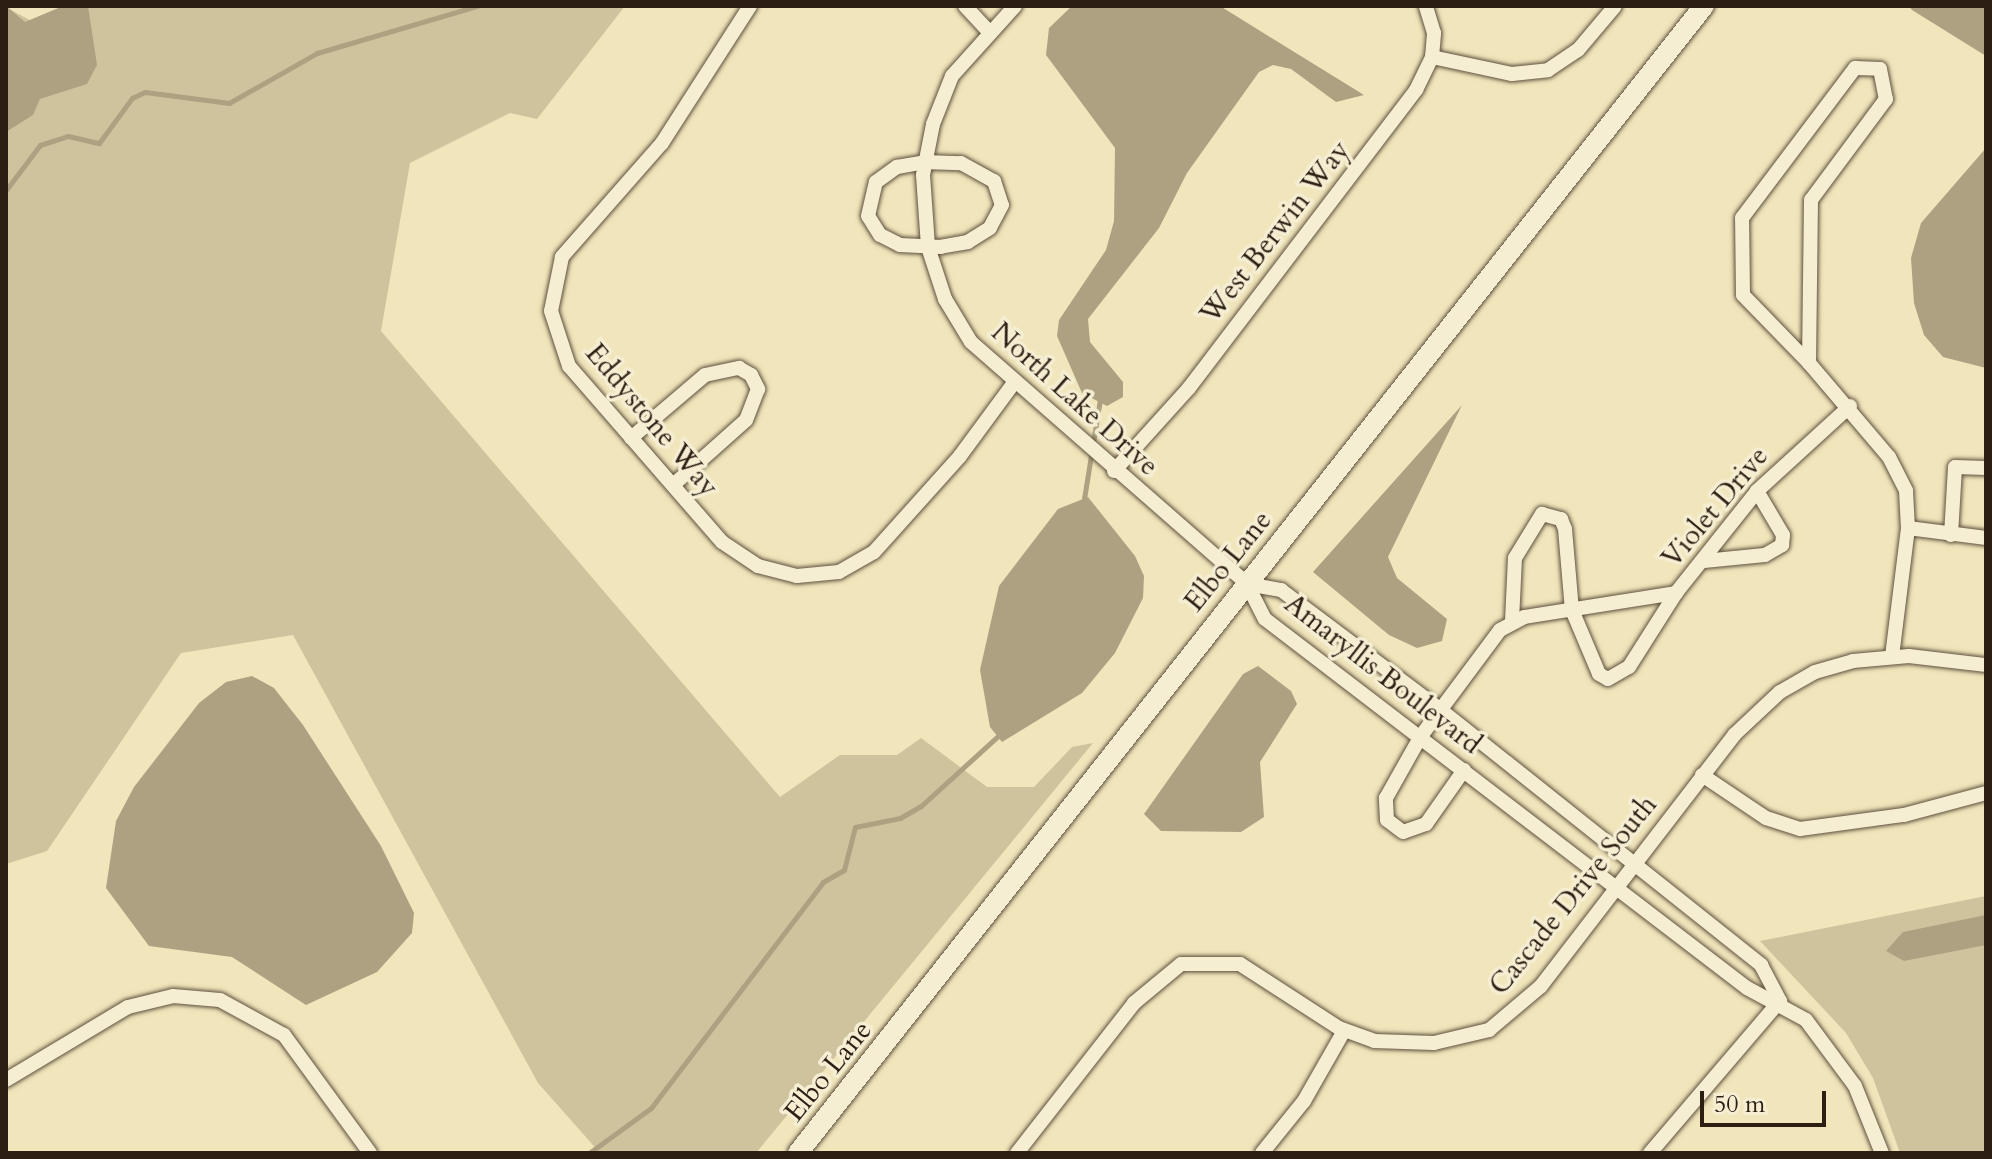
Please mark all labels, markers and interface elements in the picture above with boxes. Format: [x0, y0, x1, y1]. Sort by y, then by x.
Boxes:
street label: West Berwin Way [1193, 134, 1357, 330]
street label: North Lake Drive [985, 315, 1165, 483]
street label: Eddystone Way [578, 337, 726, 503]
street label: Violet Drive [1655, 440, 1775, 574]
street label: Elbo Lane [1177, 504, 1279, 618]
street label: Amaryllis Boulevard [1278, 587, 1488, 761]
street label: Cascade Drive South [1482, 789, 1664, 1001]
street label: Elbo Lane [777, 1014, 879, 1128]
scale bar [1704, 1075, 1830, 1125]
text: 50 m [1714, 1088, 1765, 1121]

